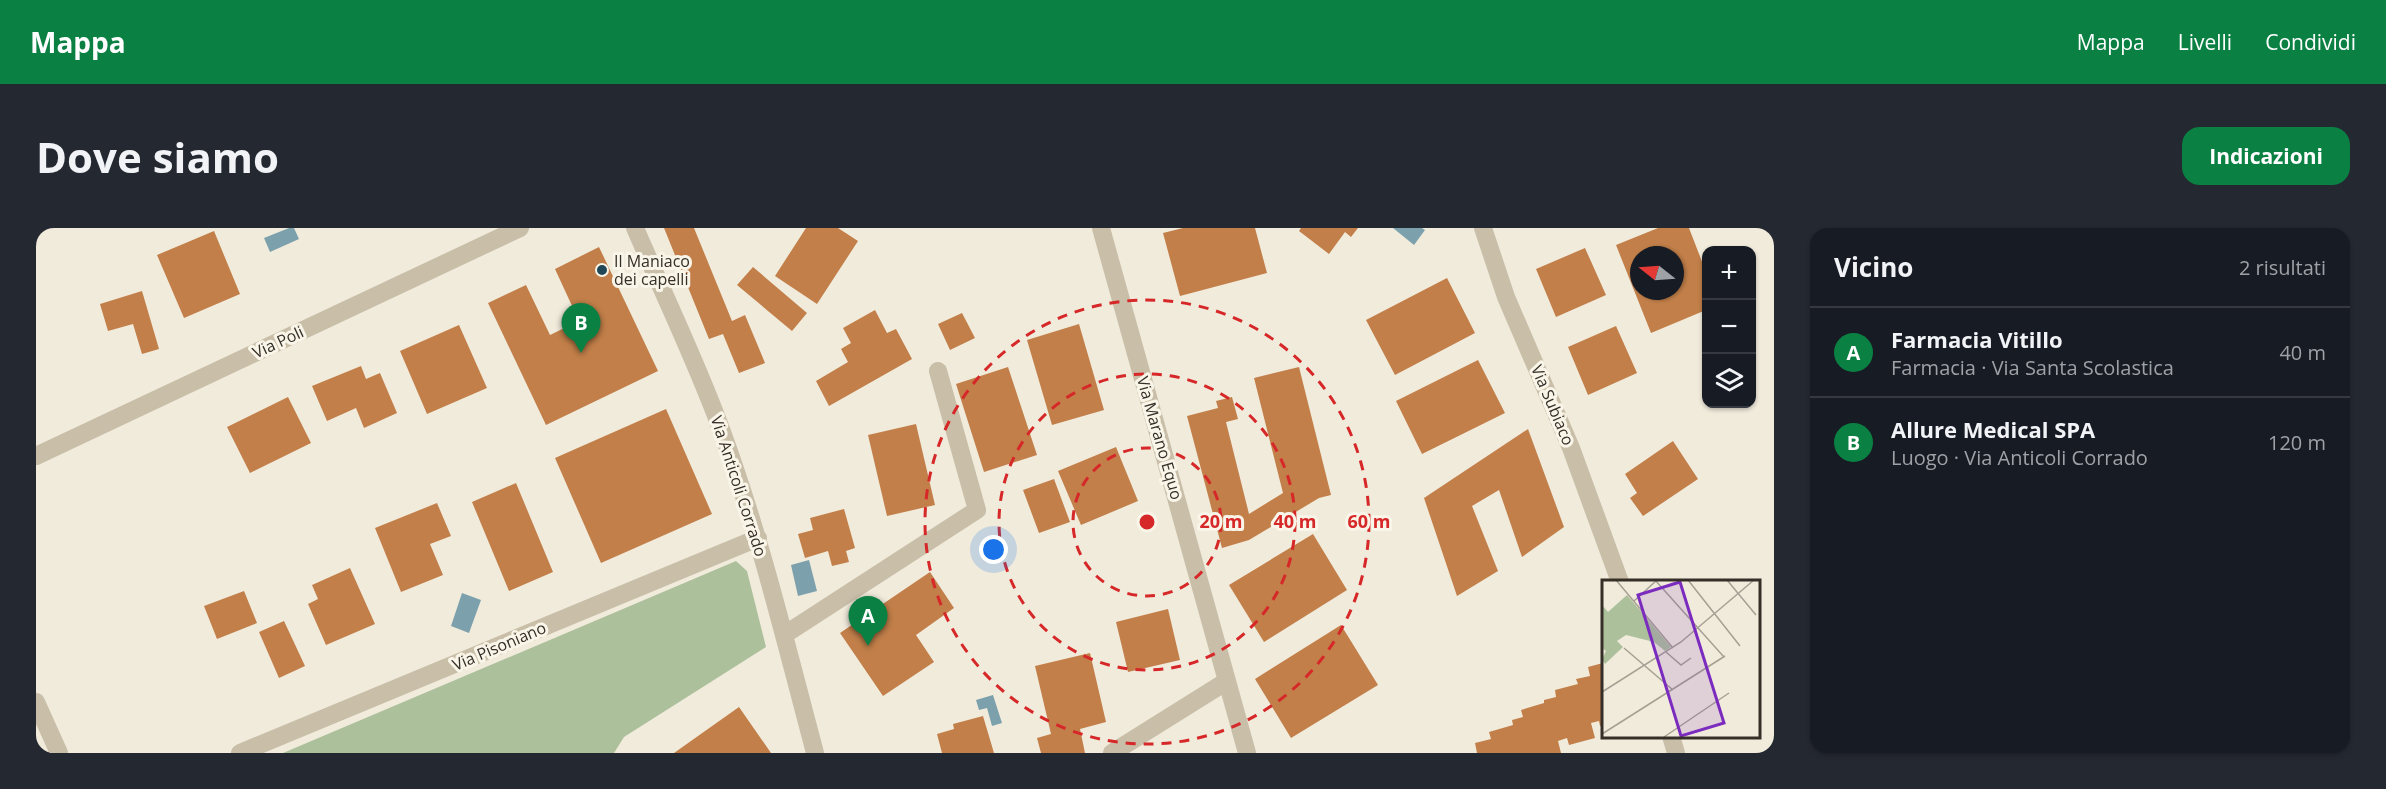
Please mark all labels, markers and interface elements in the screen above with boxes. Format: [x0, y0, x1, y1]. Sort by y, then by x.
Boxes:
text: Mappa [30, 23, 126, 61]
text: Mappa [2077, 28, 2145, 56]
text: Livelli [2178, 28, 2232, 56]
text: Condividi [2265, 28, 2356, 56]
button: Indicazioni [2182, 127, 2350, 185]
text: Dove siamo [36, 128, 279, 185]
north arrow [1630, 246, 1684, 300]
map controls [1702, 246, 1756, 408]
button: + [1702, 246, 1756, 300]
text: Vicino [1834, 249, 1913, 285]
place label: Il Maniaco dei capelli [614, 250, 690, 290]
text: 2 risultati [2239, 254, 2326, 281]
marker: Il Maniaco dei capelli [595, 263, 609, 277]
button: − [1702, 300, 1756, 354]
pin: B [562, 304, 600, 353]
street label: Via Poli [249, 321, 307, 363]
text: Farmacia Vitillo [1891, 324, 2063, 354]
text: A [1847, 339, 1860, 366]
text: 40 m [2279, 339, 2326, 366]
button: layers [1702, 354, 1756, 408]
text: Farmacia · Via Santa Scolastica [1891, 354, 2174, 381]
street label: Via Subiaco [1526, 361, 1580, 449]
street label: Via Marano Equo [1132, 374, 1188, 502]
street label: Via Anticoli Corrado [706, 413, 772, 559]
text: Allure Medical SPA [1891, 414, 2095, 444]
text: B [1847, 429, 1860, 456]
text: 120 m [2268, 429, 2326, 456]
text: Luogo · Via Anticoli Corrado [1891, 444, 2148, 471]
text: 20 m [1200, 509, 1242, 533]
text: 40 m [1274, 509, 1316, 533]
text: 60 m [1348, 509, 1390, 533]
centre of rings [1137, 512, 1157, 532]
your location [979, 535, 1008, 564]
inset map [1602, 580, 1759, 738]
pin: A [848, 596, 888, 646]
street label: Via Pisoniano [449, 616, 549, 676]

